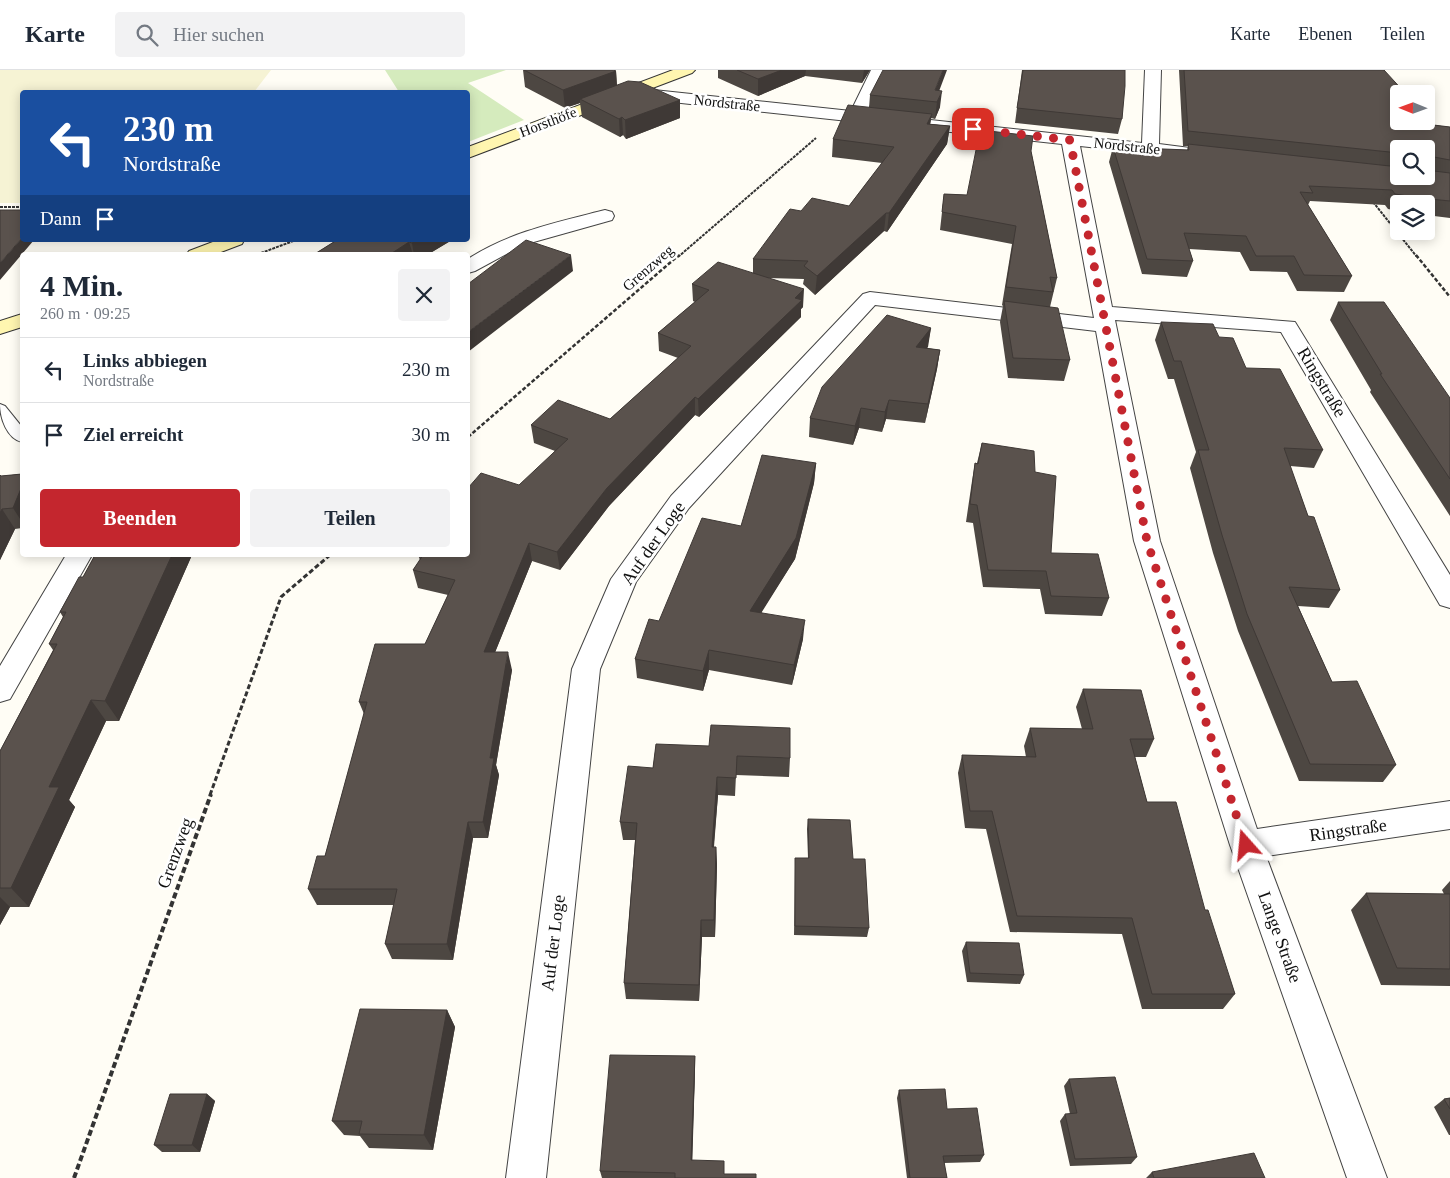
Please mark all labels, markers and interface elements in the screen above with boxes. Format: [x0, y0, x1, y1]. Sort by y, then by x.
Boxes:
search box [115, 12, 465, 57]
text: Karte [25, 21, 85, 47]
icon: search [133, 21, 161, 49]
text: Hier suchen [173, 24, 264, 45]
text: Karte [1230, 24, 1270, 44]
text: Ebenen [1298, 24, 1352, 44]
text: Teilen [1380, 24, 1425, 44]
north arrow [1390, 85, 1435, 130]
map controls [1390, 85, 1435, 240]
street label: Nordstraße [693, 92, 761, 114]
street label: Horsthöfe [517, 104, 579, 140]
pin [952, 108, 994, 150]
icon: left [40, 110, 105, 175]
text: 230 m [123, 110, 213, 149]
icon: arrive [959, 115, 987, 143]
street label: Nordstraße [1093, 135, 1161, 157]
button: search [1390, 140, 1435, 185]
text: Nordstraße [123, 151, 221, 176]
button: layers [1390, 195, 1435, 240]
icon: arrive [91, 205, 119, 233]
text: Dann [40, 208, 81, 229]
street label: Grenzweg [619, 241, 677, 294]
text: 4 Min. [40, 269, 123, 302]
button: close [398, 269, 450, 321]
text: 260 m · 09:25 [40, 305, 130, 322]
street label: Ringstraße [1293, 343, 1351, 421]
text: Links abbiegen [83, 350, 207, 371]
icon: left [40, 356, 68, 384]
text: 230 m [402, 359, 450, 380]
text: Nordstraße [83, 372, 154, 389]
icon: arrive [40, 421, 68, 449]
text: Ziel erreicht [83, 424, 183, 445]
text: 30 m [411, 424, 450, 445]
button: Beenden [40, 489, 240, 547]
button: Teilen [250, 489, 450, 547]
street label: Auf der Loge [617, 498, 689, 588]
street label: Grenzweg [153, 815, 197, 891]
street label: Ringstraße [1308, 815, 1388, 845]
position arrow [1219, 818, 1271, 870]
street label: Lange Straße [1254, 889, 1306, 985]
street label: Auf der Loge [537, 894, 569, 992]

